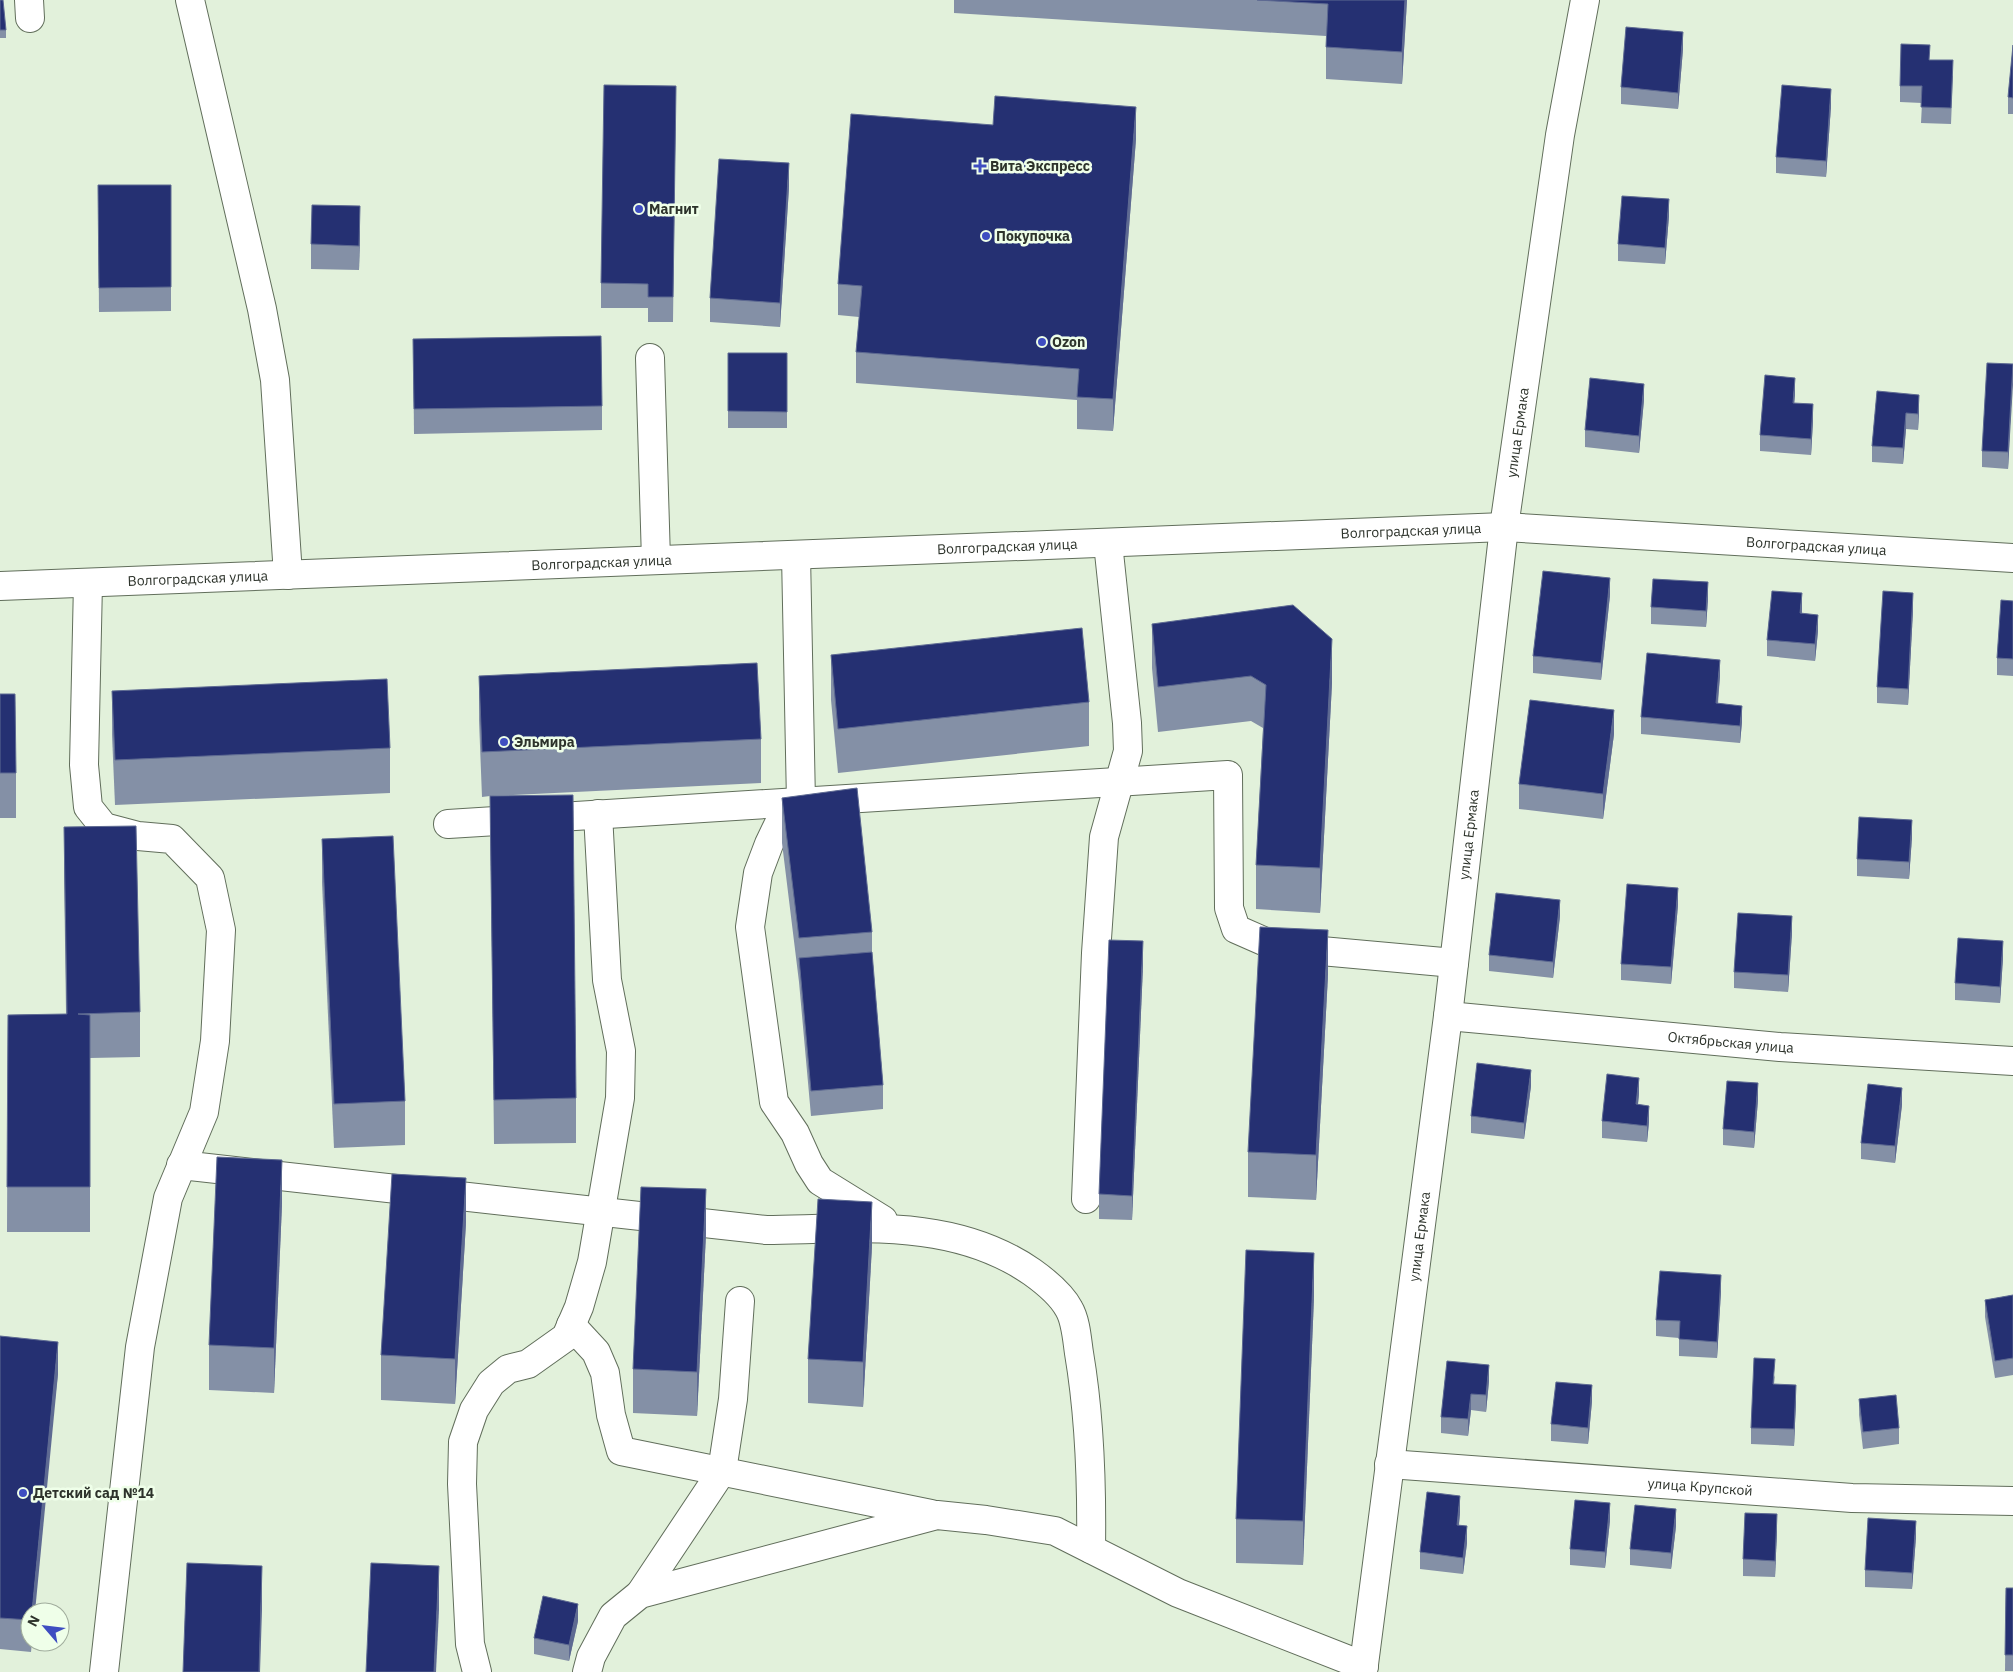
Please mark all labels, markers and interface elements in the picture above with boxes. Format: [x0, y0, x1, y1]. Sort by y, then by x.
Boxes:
place label: Вита Экспресс [990, 157, 1090, 175]
marker: Вита Экспресс [974, 160, 986, 172]
place label: Магнит [649, 200, 699, 218]
marker: Магнит [633, 203, 645, 215]
place label: Покупочка [996, 227, 1070, 245]
marker: Покупочка [980, 230, 992, 242]
place label: Ozon [1052, 333, 1085, 351]
marker: Ozon [1036, 336, 1048, 348]
street label: улица Ермака [1502, 386, 1533, 479]
street label: Волгоградская улица [1340, 519, 1482, 542]
street label: Волгоградская улица [1746, 533, 1888, 559]
street label: Волгоградская улица [937, 535, 1078, 558]
street label: Волгоградская улица [531, 551, 673, 574]
street label: Волгоградская улица [127, 566, 269, 590]
place label: Эльмира [514, 733, 575, 751]
marker: Эльмира [498, 736, 510, 748]
street label: улица Ермака [1455, 788, 1483, 881]
street label: Октябрьская улица [1667, 1028, 1795, 1057]
street label: улица Ермака [1405, 1190, 1434, 1283]
street label: улица Крупской [1647, 1474, 1753, 1500]
place label: Детский сад №14 [33, 1484, 154, 1502]
marker: Детский сад №14 [17, 1487, 29, 1499]
north arrow [20, 1602, 70, 1652]
text: N [23, 1612, 44, 1630]

